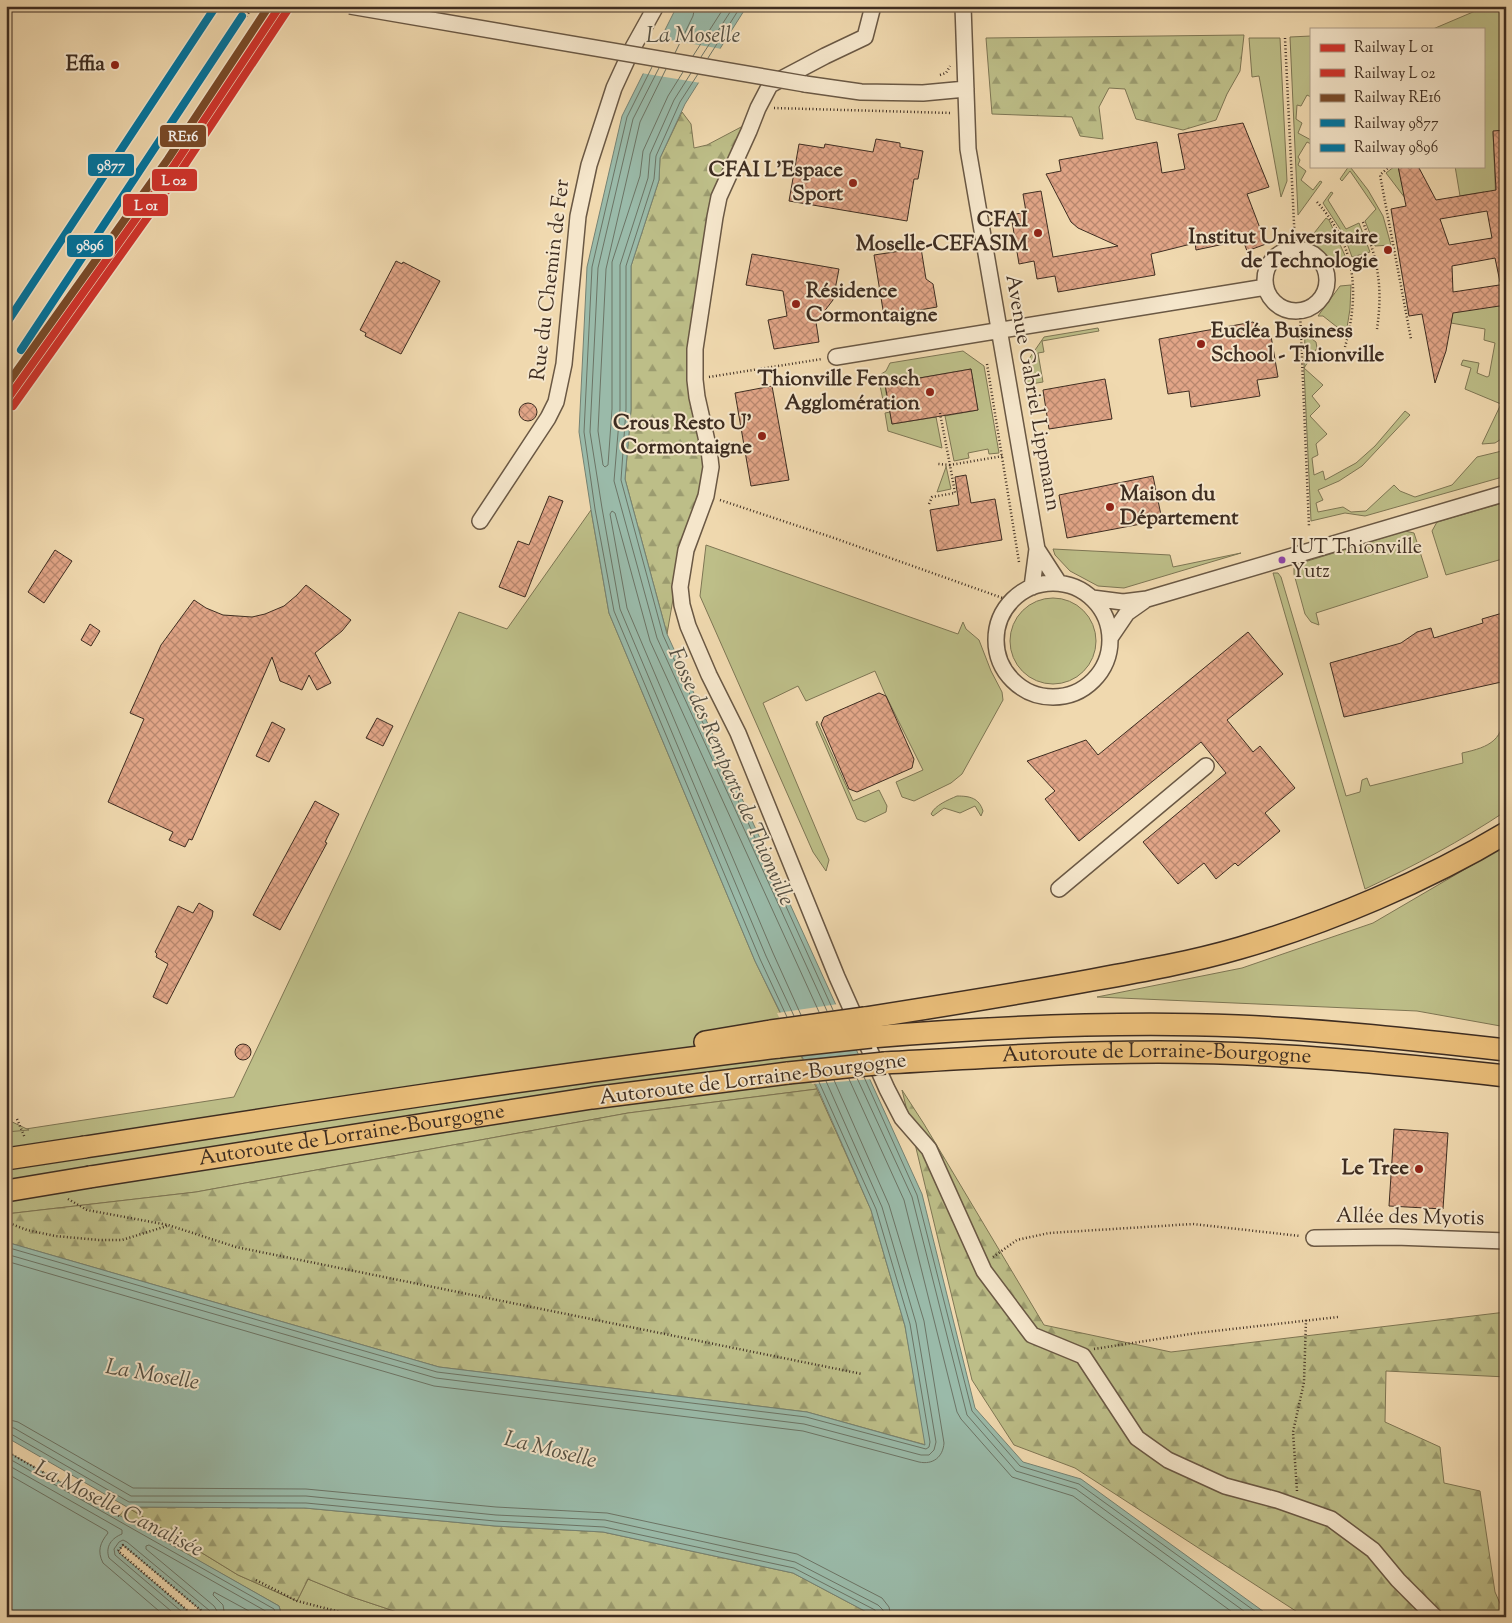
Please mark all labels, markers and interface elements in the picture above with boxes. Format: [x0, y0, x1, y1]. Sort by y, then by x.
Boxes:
water label: La Moselle [646, 21, 740, 53]
legend [1310, 28, 1484, 168]
text: Railway L 01 [1354, 38, 1434, 59]
place label: Effia [66, 50, 105, 80]
marker: Effia [109, 59, 121, 71]
text: Railway L 02 [1354, 64, 1436, 85]
text: Railway RE16 [1354, 88, 1441, 109]
text: Railway 9877 [1354, 114, 1439, 135]
line badge: RE16 [159, 124, 207, 148]
text: RE16 [168, 128, 198, 148]
text: Railway 9896 [1354, 138, 1438, 159]
line badge: 9877 [87, 153, 135, 177]
place label: CFAI L'Espace Sport [708, 156, 844, 210]
text: 9877 [97, 157, 126, 177]
line badge: L 02 [151, 168, 198, 192]
text: L 02 [161, 172, 187, 192]
street label: Rue du Chemin de Fer [524, 177, 578, 383]
marker: CFAI L'Espace Sport [847, 177, 859, 189]
line badge: L 01 [122, 193, 169, 217]
text: L 01 [134, 197, 158, 217]
place label: CFAI Moselle-CEFASIM [856, 206, 1029, 260]
place label: Institut Universitaire de Technologie [1189, 223, 1378, 277]
marker: CFAI Moselle-CEFASIM [1032, 227, 1044, 239]
line badge: 9896 [66, 234, 114, 258]
text: 9896 [76, 237, 104, 257]
marker: Institut Universitaire de Technologie [1382, 244, 1394, 256]
street label: Avenue Gabriel Lippmann [996, 272, 1068, 514]
place label: Résidence Cormontaigne [806, 277, 938, 331]
marker: Résidence Cormontaigne [790, 298, 802, 310]
place label: Eucléa Business School - Thionville [1211, 317, 1385, 371]
marker: Eucléa Business School - Thionville [1195, 338, 1207, 350]
place label: Thionville Fensch Agglomération [758, 365, 921, 419]
marker: Thionville Fensch Agglomération [924, 386, 936, 398]
place label: Crous Resto U' Cormontaigne [613, 409, 752, 463]
marker: Crous Resto U' Cormontaigne [756, 430, 768, 442]
place label: Maison du Département [1120, 480, 1239, 534]
marker: Maison du Département [1104, 501, 1116, 513]
place label: IUT Thionville Yutz [1291, 534, 1422, 587]
marker: IUT Thionville Yutz [1277, 555, 1287, 565]
water label: Fosse des Remparts de Thionville [659, 643, 802, 911]
street label: Autoroute de Lorraine-Bourgogne [1001, 1037, 1312, 1073]
street label: Autoroute de Lorraine-Bourgogne [598, 1046, 908, 1114]
street label: Autoroute de Lorraine-Bourgogne [197, 1097, 507, 1175]
place label: Le Tree [1342, 1154, 1409, 1184]
marker: Le Tree [1413, 1163, 1425, 1175]
street label: Allée des Myotis [1335, 1202, 1485, 1234]
water label: La Moselle [103, 1352, 202, 1400]
water label: La Moselle [500, 1424, 600, 1478]
water label: La Moselle Canalisée [28, 1454, 208, 1567]

